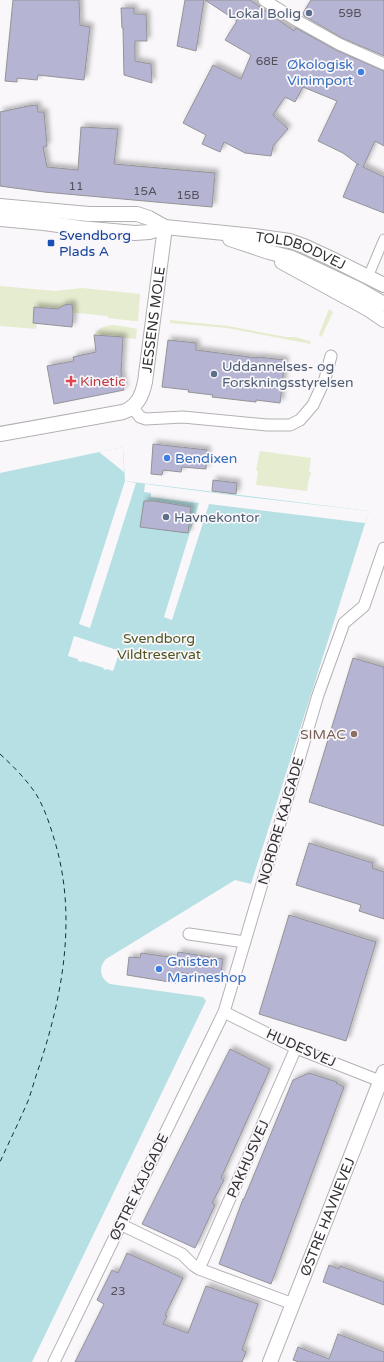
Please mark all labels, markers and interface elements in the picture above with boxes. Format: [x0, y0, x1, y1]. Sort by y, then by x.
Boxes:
place label: Lokal Bolig [228, 5, 301, 22]
house number: 59B [338, 6, 362, 20]
marker: Lokal Bolig [304, 8, 314, 18]
house number: 68E [256, 54, 279, 68]
place label: Økologisk Vinimport [287, 56, 354, 89]
marker: Økologisk Vinimport [356, 67, 366, 77]
house number: 11 [68, 179, 84, 193]
house number: 15A [133, 184, 157, 198]
house number: 15B [176, 188, 200, 202]
place label: Svendborg Plads A [59, 227, 131, 260]
street label: TOLDBODVEJ [254, 228, 349, 273]
marker: Svendborg Plads A [46, 238, 56, 248]
street label: JESSENS MOLE [138, 265, 168, 374]
place label: Uddannelses- og Forskningsstyrelsen [222, 358, 353, 391]
marker: Uddannelses- og Forskningsstyrelsen [209, 369, 219, 379]
place label: Kinetic [80, 373, 126, 390]
marker: Kinetic [65, 375, 77, 387]
place label: Bendixen [175, 450, 237, 467]
marker: Bendixen [162, 453, 172, 463]
place label: Havnekontor [174, 509, 260, 526]
marker: Havnekontor [161, 512, 171, 522]
park label: Svendborg Vildtreservat [117, 630, 202, 663]
place label: SIMAC [300, 726, 346, 743]
marker: SIMAC [349, 729, 359, 739]
street label: NORDRE KAJGADE [255, 755, 307, 887]
place label: Gnisten Marineshop [167, 953, 246, 986]
marker: Gnisten Marineshop [154, 964, 164, 974]
street label: HUDESVEJ [264, 1025, 338, 1071]
street label: PAKHUSVEJ [223, 1117, 273, 1201]
street label: ØSTRE KAJGADE [106, 1131, 172, 1243]
street label: ØSTRE HAVNEVEJ [296, 1155, 358, 1279]
house number: 23 [110, 1284, 126, 1298]

